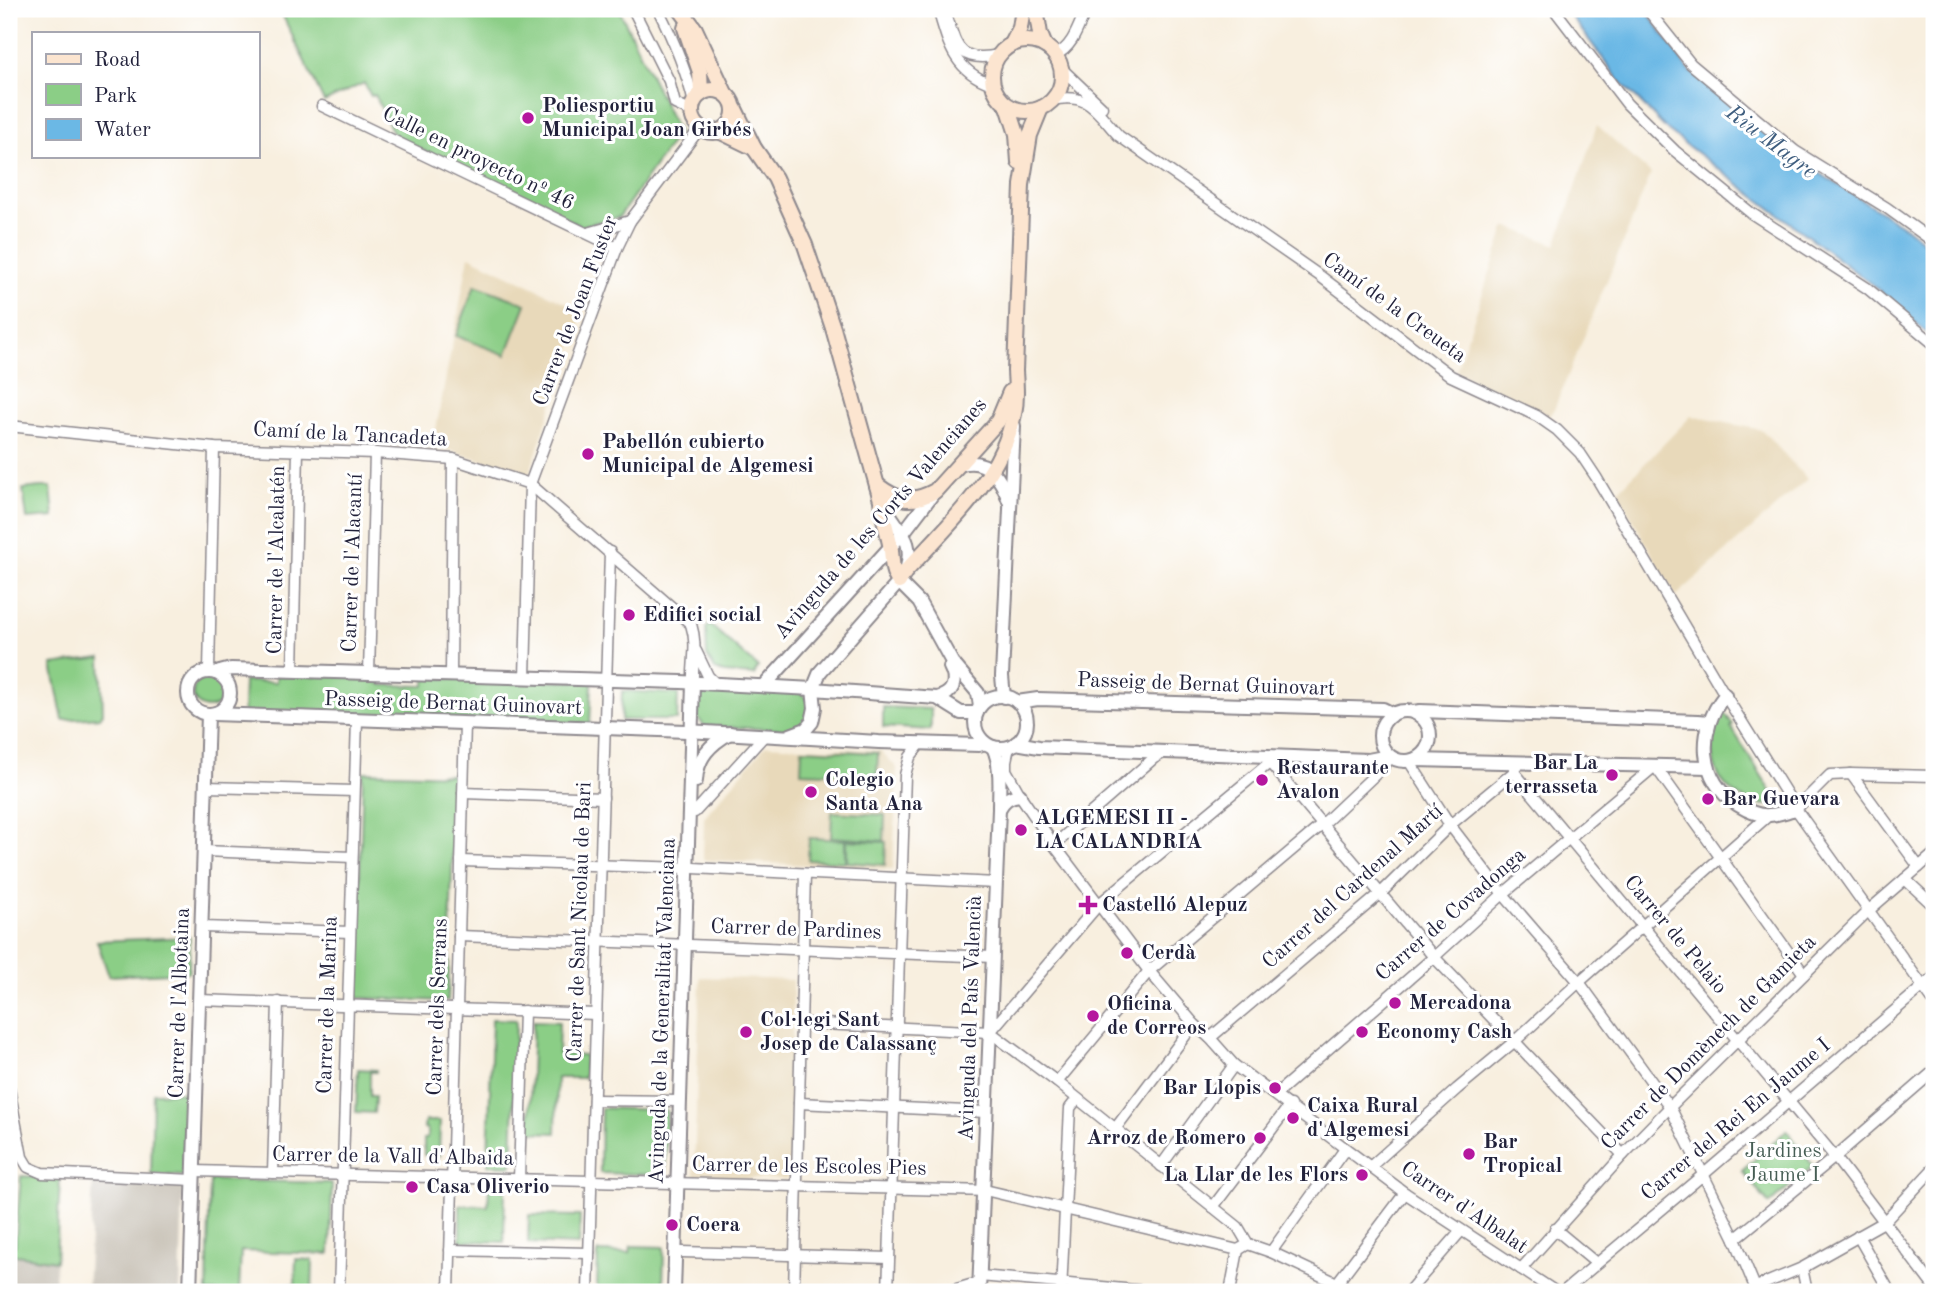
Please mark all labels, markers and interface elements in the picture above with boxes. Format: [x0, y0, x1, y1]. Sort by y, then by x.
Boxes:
legend [32, 32, 259, 158]
text: Road [94, 50, 141, 71]
text: Park [94, 86, 137, 107]
place label: Poliesportiu Municipal Joan Girbés [542, 96, 751, 141]
water label: Riu Magre [1720, 100, 1821, 184]
street label: Calle en proyecto nº 46 [379, 103, 577, 215]
marker: Poliesportiu Municipal Joan Girbés [520, 110, 536, 126]
text: Water [94, 120, 151, 141]
street label: Carrer de Joan Fuster [530, 213, 622, 409]
street label: Camí de la Creueta [1318, 249, 1470, 367]
street label: Avinguda de les Corts Valencianes [771, 394, 991, 644]
street label: Camí de la Tancadeta [252, 419, 448, 451]
place label: Pabellón cubierto Municipal de Algemesi [602, 432, 814, 477]
marker: Pabellón cubierto Municipal de Algemesi [580, 446, 596, 462]
street label: Carrer de l'Alcalatén [265, 465, 289, 655]
street label: Carrer de l'Alacantí [339, 473, 367, 653]
place label: Edifici social [643, 605, 762, 626]
marker: Edifici social [621, 607, 637, 623]
street label: Passeig de Bernat Guinovart [1077, 670, 1335, 700]
street label: Passeig de Bernat Guinovart [324, 689, 582, 719]
place label: Bar La terrasseta [1505, 753, 1598, 798]
place label: Restaurante Avalon [1276, 758, 1389, 803]
marker: Bar La terrasseta [1604, 767, 1620, 783]
place label: Colegio Santa Ana [825, 770, 923, 815]
marker: Restaurante Avalon [1254, 772, 1270, 788]
street label: Carrer de Sant Nicolau de Bari [565, 781, 595, 1063]
marker: Colegio Santa Ana [803, 784, 819, 800]
place label: Bar Guevara [1722, 789, 1840, 810]
marker: Bar Guevara [1700, 791, 1716, 807]
street label: Carrer del Cardenal Martí [1259, 801, 1447, 973]
place label: ALGEMESI II - LA CALANDRIA [1035, 808, 1202, 853]
marker: ALGEMESI II - LA CALANDRIA [1013, 822, 1029, 838]
street label: Avinguda de la Generalitat Valenciana [646, 837, 680, 1185]
street label: Carrer de Covadonga [1372, 844, 1530, 986]
street label: Carrer de Pelaio [1620, 872, 1730, 998]
street label: Avinguda del País Valencià [956, 895, 986, 1141]
place label: Castelló Alepuz [1102, 895, 1247, 916]
marker: Castelló Alepuz [1080, 897, 1096, 913]
street label: Carrer de l'Albotaina [166, 907, 194, 1099]
street label: Carrer de la Marina [314, 916, 342, 1094]
street label: Carrer de Pardines [710, 917, 882, 943]
street label: Carrer dels Serrans [424, 918, 452, 1096]
street label: Carrer de Domènech de Gamieta [1597, 931, 1821, 1155]
place label: Cerdà [1141, 943, 1196, 964]
marker: Cerdà [1119, 945, 1135, 961]
place label: Mercadona [1409, 993, 1512, 1014]
place label: Oficina de Correos [1107, 994, 1206, 1039]
marker: Mercadona [1387, 995, 1403, 1011]
marker: Oficina de Correos [1085, 1008, 1101, 1024]
place label: Col·legi Sant Josep de Calassanç [760, 1010, 937, 1055]
place label: Economy Cash [1376, 1022, 1512, 1043]
marker: Col·legi Sant Josep de Calassanç [738, 1024, 754, 1040]
marker: Economy Cash [1354, 1024, 1370, 1040]
street label: Carrer del Rei En Jaume I [1638, 1035, 1834, 1205]
place label: Bar Llopis [1163, 1078, 1261, 1099]
marker: Bar Llopis [1267, 1080, 1283, 1096]
place label: Caixa Rural d'Algemesi [1307, 1096, 1418, 1141]
marker: Caixa Rural d'Algemesi [1285, 1110, 1301, 1126]
place label: Arroz de Romero [1086, 1128, 1246, 1149]
marker: Arroz de Romero [1252, 1130, 1268, 1146]
place label: Bar Tropical [1483, 1132, 1562, 1177]
park label: Jardines Jaume I [1744, 1141, 1822, 1186]
street label: Carrer de la Vall d'Albaida [272, 1144, 514, 1170]
marker: Bar Tropical [1461, 1146, 1477, 1162]
street label: Carrer de les Escoles Pies [691, 1154, 927, 1180]
street label: Carrer d'Albalat [1397, 1158, 1531, 1258]
place label: La Llar de les Flors [1164, 1165, 1348, 1186]
marker: La Llar de les Flors [1354, 1167, 1370, 1183]
place label: Casa Oliverio [426, 1177, 550, 1198]
marker: Casa Oliverio [404, 1179, 420, 1195]
place label: Coera [686, 1215, 740, 1236]
marker: Coera [664, 1217, 680, 1233]

